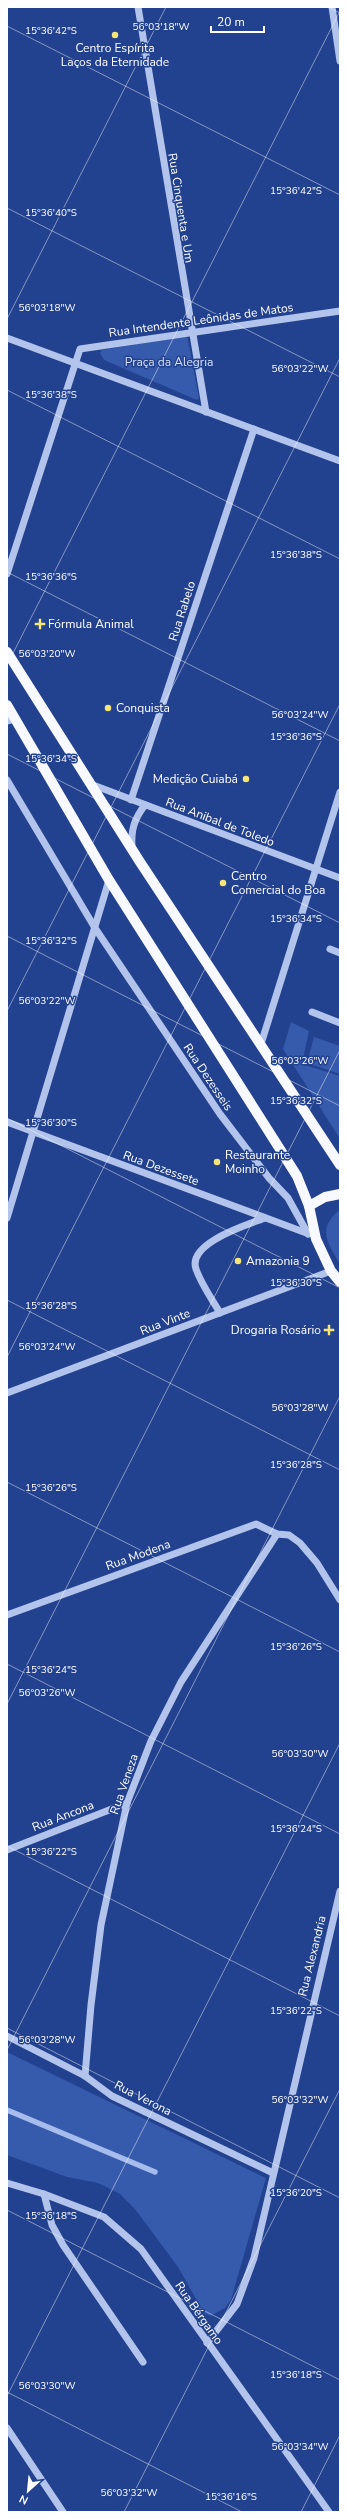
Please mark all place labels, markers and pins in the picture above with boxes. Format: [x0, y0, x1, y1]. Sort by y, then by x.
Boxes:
marker: Centro Espírita Laços da Eternidade [110, 30, 120, 40]
place label: Centro Espírita Laços da Eternidade [61, 40, 169, 70]
place label: Fórmula Animal [48, 616, 134, 632]
marker: Fórmula Animal [35, 619, 45, 629]
place label: Conquista [116, 700, 170, 716]
marker: Conquista [103, 703, 113, 713]
place label: Medição Cuiabá [153, 771, 238, 787]
marker: Medição Cuiabá [241, 774, 251, 784]
place label: Centro Comercial do Boa [231, 868, 325, 898]
marker: Centro Comercial do Boa [218, 878, 228, 888]
place label: Restaurante Moinho [225, 1147, 290, 1177]
marker: Restaurante Moinho [212, 1157, 222, 1167]
place label: Amazonia 9 [246, 1253, 310, 1269]
marker: Amazonia 9 [233, 1256, 243, 1266]
place label: Drogaria Rosário [231, 1322, 321, 1338]
marker: Drogaria Rosário [324, 1325, 334, 1335]

